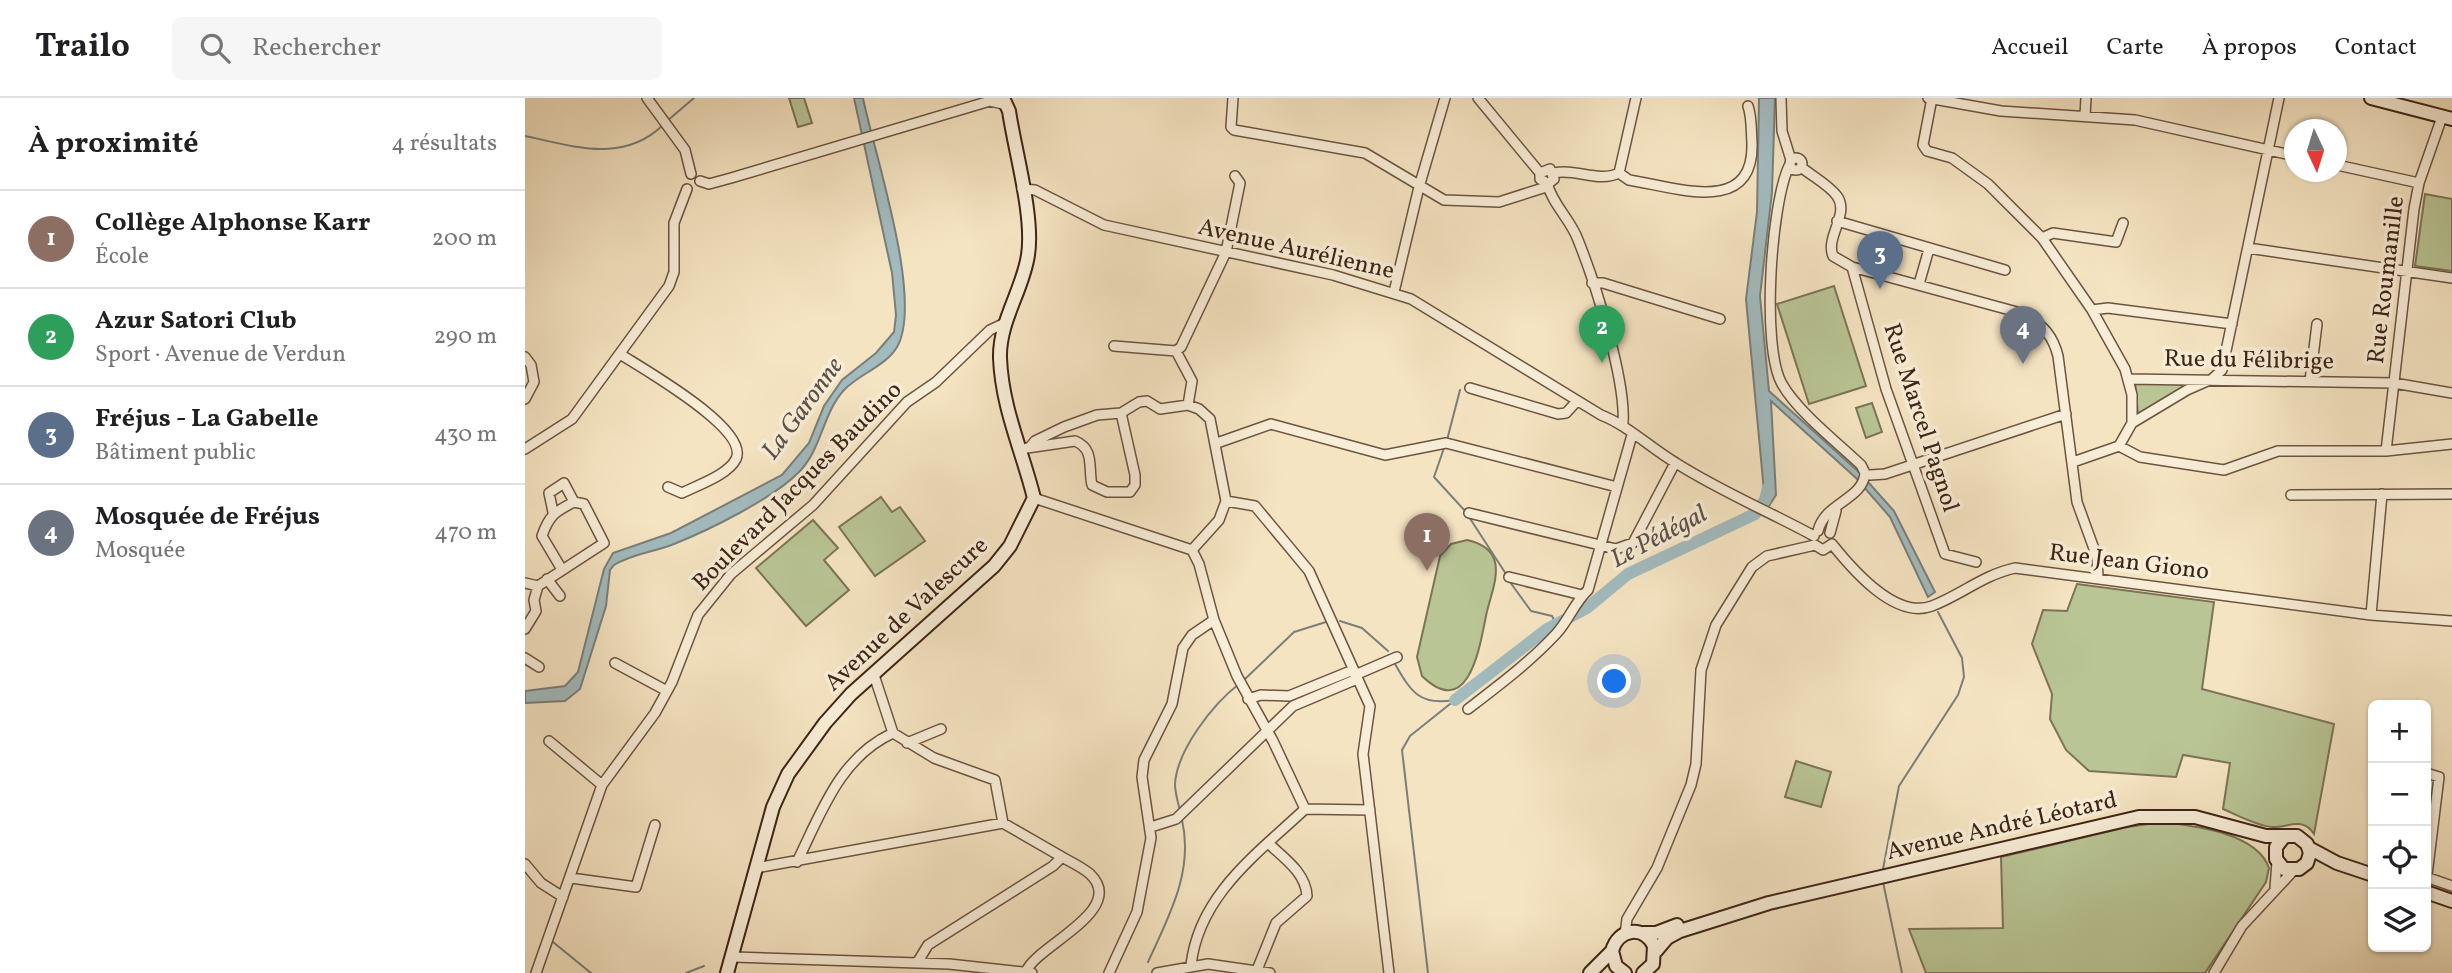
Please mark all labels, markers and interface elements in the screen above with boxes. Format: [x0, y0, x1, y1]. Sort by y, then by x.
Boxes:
search box [172, 17, 662, 80]
text: Trailo [35, 25, 130, 71]
icon: search [196, 29, 234, 67]
text: Rechercher [252, 30, 381, 66]
text: Accueil [1991, 31, 2068, 65]
text: Carte [2106, 31, 2164, 65]
text: À propos [2202, 31, 2297, 65]
text: Contact [2335, 31, 2417, 65]
north arrow [2284, 119, 2347, 182]
text: À proximité [28, 123, 199, 165]
text: 4 résultats [391, 128, 497, 160]
street label: Rue Roumanille [2360, 194, 2414, 366]
text: Collège Alphonse Karr [95, 205, 370, 241]
street label: Avenue Aurélienne [1194, 211, 1398, 289]
text: 1 [46, 223, 56, 255]
text: 200 m [432, 223, 497, 255]
pin: 3 [1857, 231, 1903, 289]
text: École [95, 241, 149, 273]
text: Azur Satori Club [95, 303, 297, 339]
pin: 2 [1579, 305, 1625, 363]
pin: 4 [2000, 306, 2046, 364]
street label: Rue Marcel Pagnol [1873, 319, 1967, 517]
text: 2 [45, 321, 57, 353]
text: 290 m [434, 321, 497, 353]
text: Sport · Avenue de Verdun [95, 339, 346, 371]
street label: Rue du Félibrige [2164, 343, 2334, 379]
water label: La Garonne [754, 350, 853, 468]
street label: Boulevard Jacques Baudino [685, 374, 911, 600]
text: Fréjus - La Gabelle [95, 401, 319, 437]
text: 3 [45, 419, 57, 451]
text: 430 m [434, 419, 497, 451]
text: Bâtiment public [95, 437, 256, 469]
water label: Le Pédégal [1604, 496, 1714, 578]
text: Mosquée de Fréjus [95, 499, 320, 535]
pin: 1 [1404, 513, 1450, 571]
text: 4 [44, 517, 58, 549]
text: 470 m [434, 517, 497, 549]
street label: Avenue de Valescure [817, 530, 997, 700]
text: Mosquée [95, 535, 185, 567]
street label: Rue Jean Giono [2047, 536, 2211, 590]
your location [1597, 664, 1631, 698]
map controls [2368, 700, 2431, 952]
button: + [2368, 700, 2431, 763]
button: − [2368, 763, 2431, 826]
street label: Avenue André Léotard [1883, 784, 2121, 870]
button: locate [2368, 826, 2431, 889]
button: layers [2368, 889, 2431, 952]

